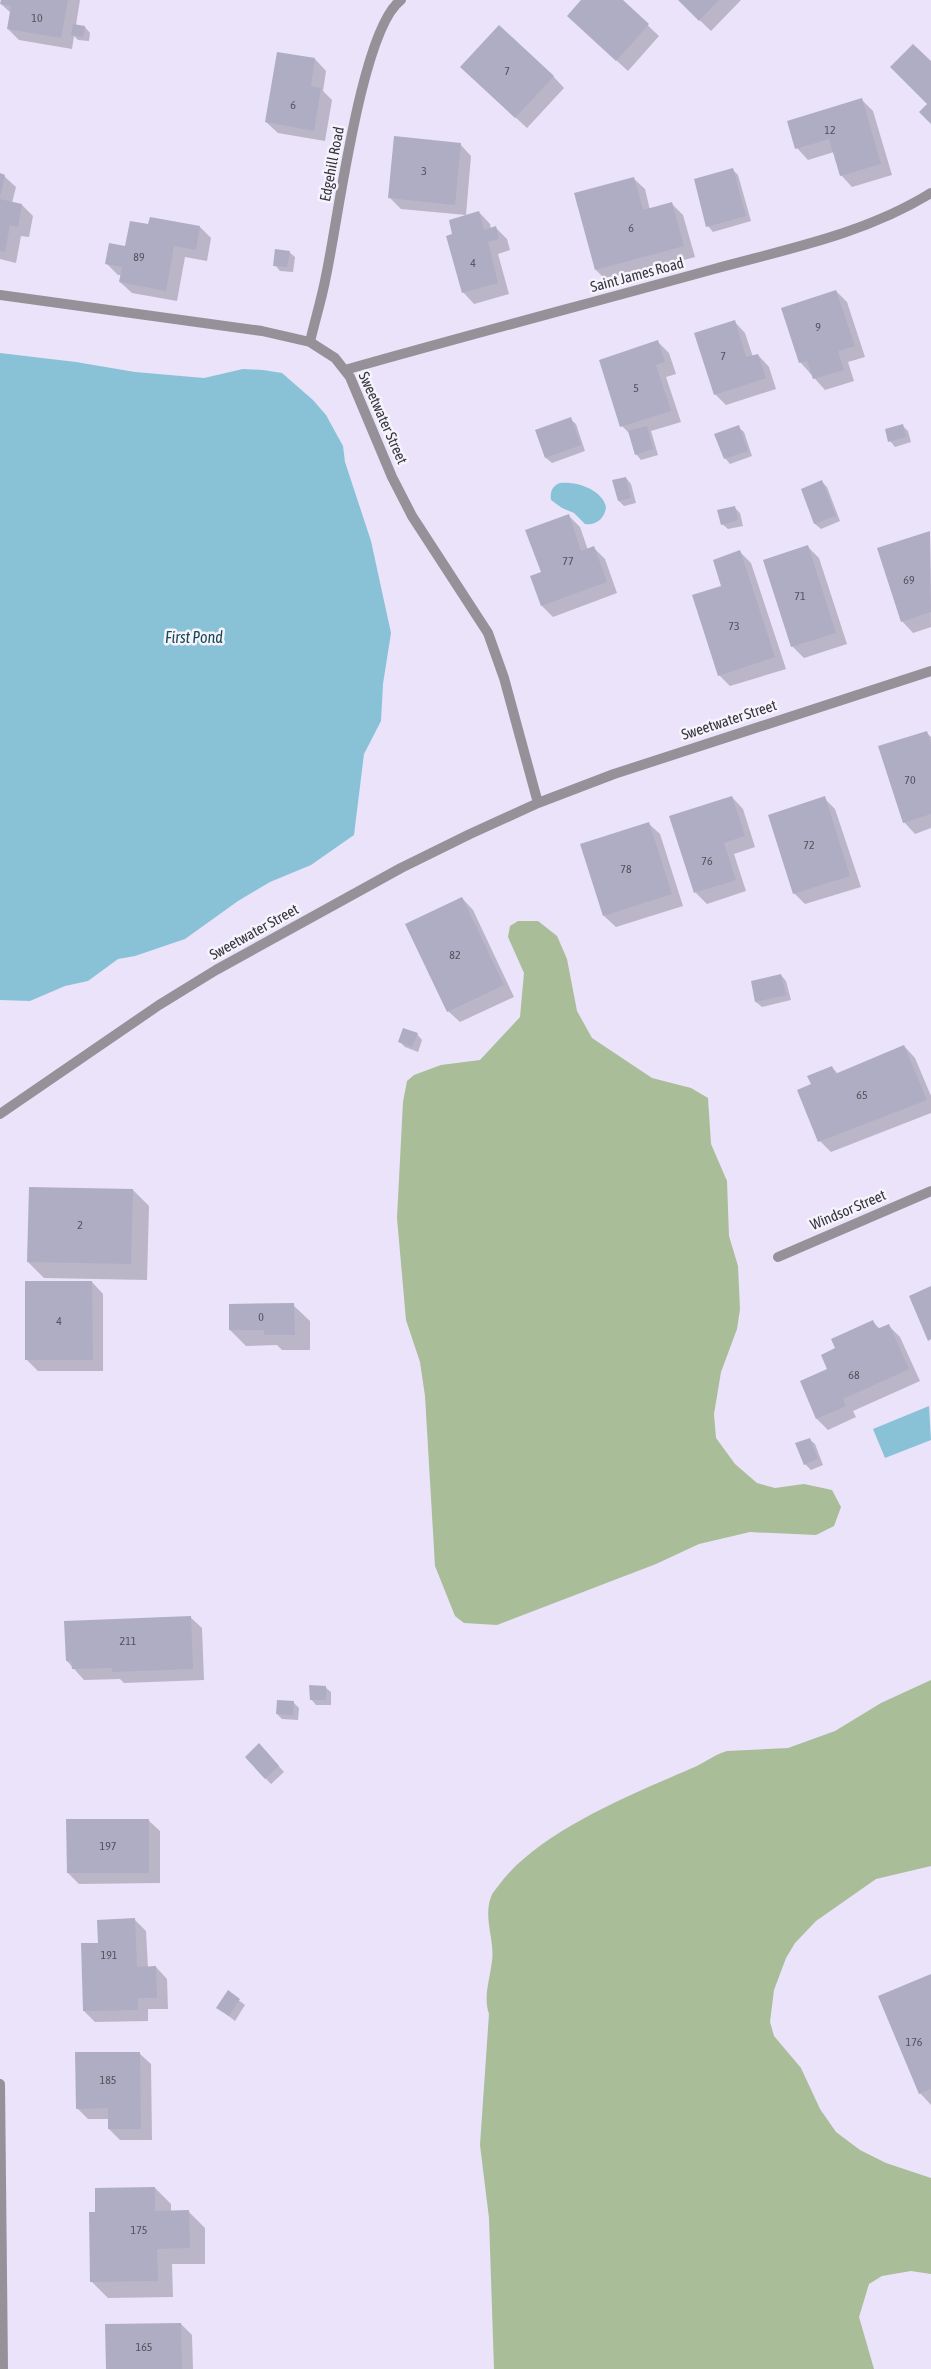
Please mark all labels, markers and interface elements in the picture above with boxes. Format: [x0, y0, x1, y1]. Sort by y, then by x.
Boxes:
house number: 10 [31, 11, 43, 25]
house number: 7 [504, 64, 510, 78]
house number: 6 [290, 98, 296, 112]
house number: 12 [824, 123, 836, 137]
street label: Edgehill Road [316, 125, 347, 203]
house number: 3 [421, 164, 427, 178]
house number: 6 [628, 221, 634, 235]
house number: 89 [133, 250, 145, 264]
street label: Saint James Road [588, 254, 685, 295]
house number: 4 [470, 256, 476, 270]
house number: 9 [815, 320, 821, 334]
house number: 7 [720, 349, 726, 363]
street label: Sweetwater Street [356, 369, 411, 466]
house number: 5 [633, 381, 639, 395]
house number: 77 [562, 554, 574, 568]
house number: 69 [903, 573, 915, 587]
house number: 71 [794, 589, 806, 603]
house number: 73 [728, 619, 740, 633]
water label: First Pond [165, 628, 223, 646]
street label: Sweetwater Street [679, 696, 779, 743]
house number: 70 [904, 773, 916, 787]
house number: 72 [803, 838, 815, 852]
house number: 76 [701, 854, 713, 868]
house number: 78 [620, 862, 632, 876]
street label: Sweetwater Street [206, 900, 301, 963]
house number: 82 [449, 948, 461, 962]
house number: 65 [856, 1088, 868, 1102]
street label: Windsor Street [807, 1186, 888, 1233]
house number: 2 [77, 1218, 83, 1232]
house number: 0 [258, 1310, 264, 1324]
house number: 4 [56, 1314, 62, 1328]
house number: 68 [848, 1368, 860, 1382]
house number: 211 [120, 1634, 137, 1648]
house number: 197 [100, 1839, 117, 1853]
house number: 191 [101, 1948, 118, 1962]
house number: 176 [906, 2035, 923, 2049]
house number: 185 [100, 2073, 116, 2087]
house number: 175 [131, 2223, 147, 2237]
house number: 165 [136, 2340, 152, 2354]

